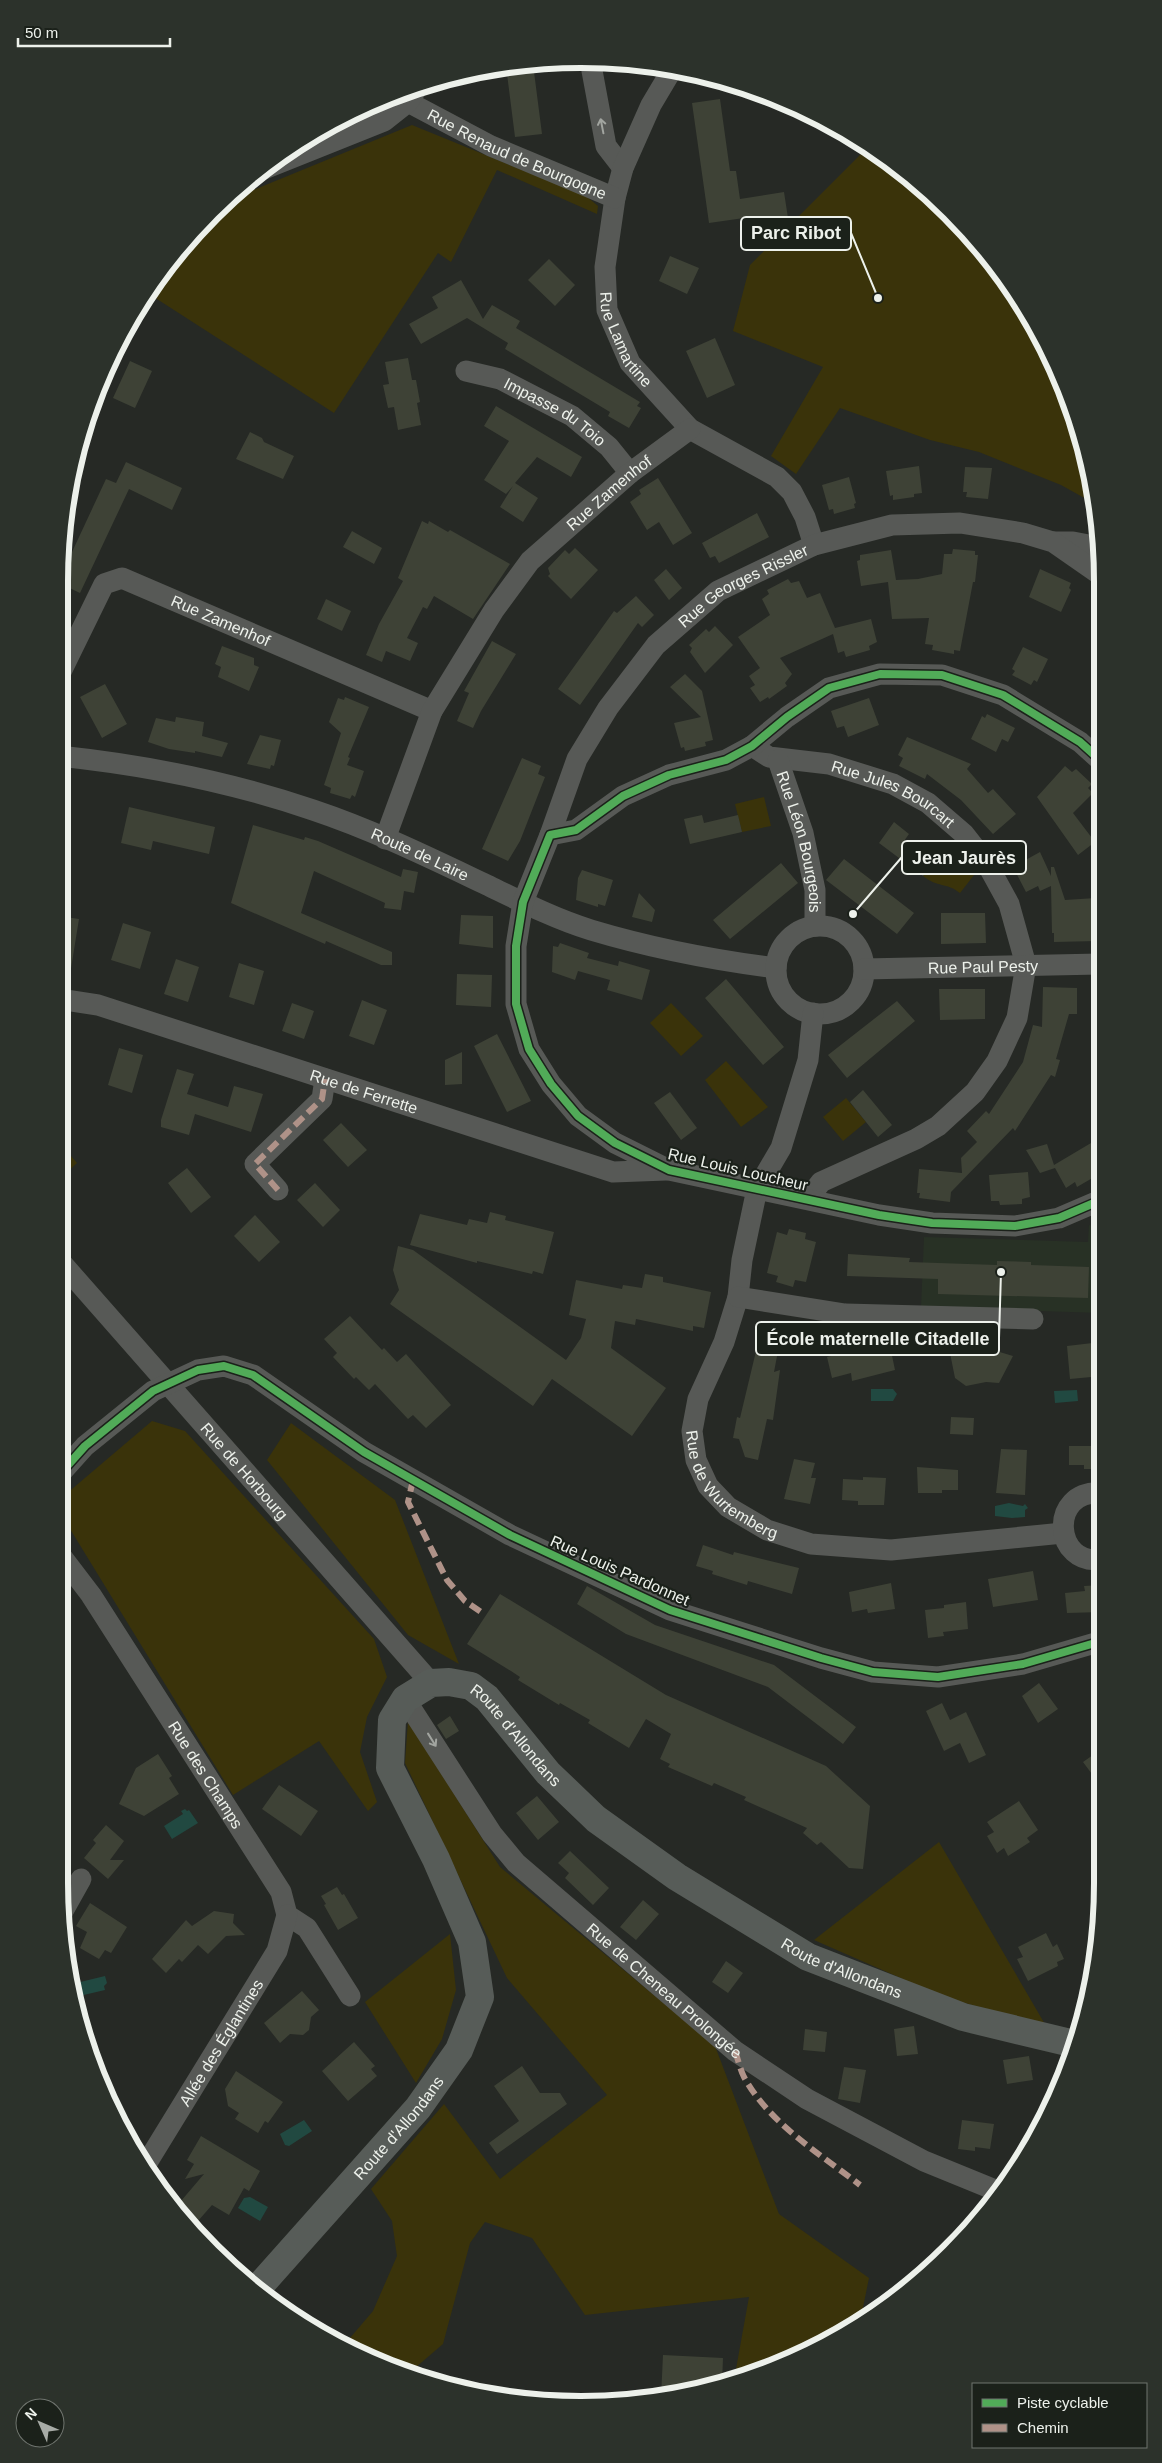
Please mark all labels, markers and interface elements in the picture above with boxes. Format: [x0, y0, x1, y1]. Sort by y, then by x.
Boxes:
scale bar [18, 15, 170, 47]
text: 50 m [25, 24, 58, 41]
street label: Rue Renaud de Bourgogne [425, 106, 609, 203]
one-way arrow [597, 118, 607, 134]
callout: Parc Ribot [741, 217, 851, 250]
text: Parc Ribot [751, 223, 841, 243]
street label: Rue Lamartine [597, 291, 655, 391]
street label: Impasse du Toio [501, 375, 609, 449]
street label: Rue Zamenhof [563, 452, 655, 534]
street label: Rue Georges Rissler [675, 541, 811, 631]
street label: Rue Zamenhof [169, 592, 273, 650]
street label: Rue Jules Bourcart [829, 757, 958, 831]
street label: Rue Léon Bourgeois [773, 769, 823, 913]
street label: Route de Laire [369, 825, 471, 884]
callout: Jean Jaurès [902, 841, 1026, 874]
text: Jean Jaurès [912, 848, 1016, 868]
street label: Rue Paul Pesty [928, 957, 1038, 977]
street label: Rue de Ferrette [308, 1066, 420, 1117]
street label: Rue Louis Loucheur [666, 1145, 810, 1194]
callout: École maternelle Citadelle [756, 1322, 999, 1355]
text: École maternelle Citadelle [766, 1328, 990, 1349]
street label: Rue de Horbourg [197, 1420, 291, 1523]
street label: Rue de Wurtemberg [683, 1429, 780, 1542]
street label: Rue Louis Pardonnet [548, 1532, 692, 1609]
street label: Route d'Allondans [467, 1681, 564, 1790]
street label: Rue des Champs [165, 1718, 246, 1832]
one-way arrow [427, 1733, 437, 1747]
street label: Rue de Cheneau Prolongée [583, 1920, 745, 2062]
street label: Route d'Allondans [778, 1935, 904, 2002]
street label: Allée des Églantines [176, 1976, 266, 2109]
street label: Route d'Allondans [351, 2073, 447, 2183]
legend [972, 2383, 1147, 2448]
text: Piste cyclable [1017, 2394, 1109, 2411]
north arrow [15, 2398, 65, 2448]
text: N [22, 2405, 40, 2423]
text: Chemin [1017, 2419, 1069, 2436]

